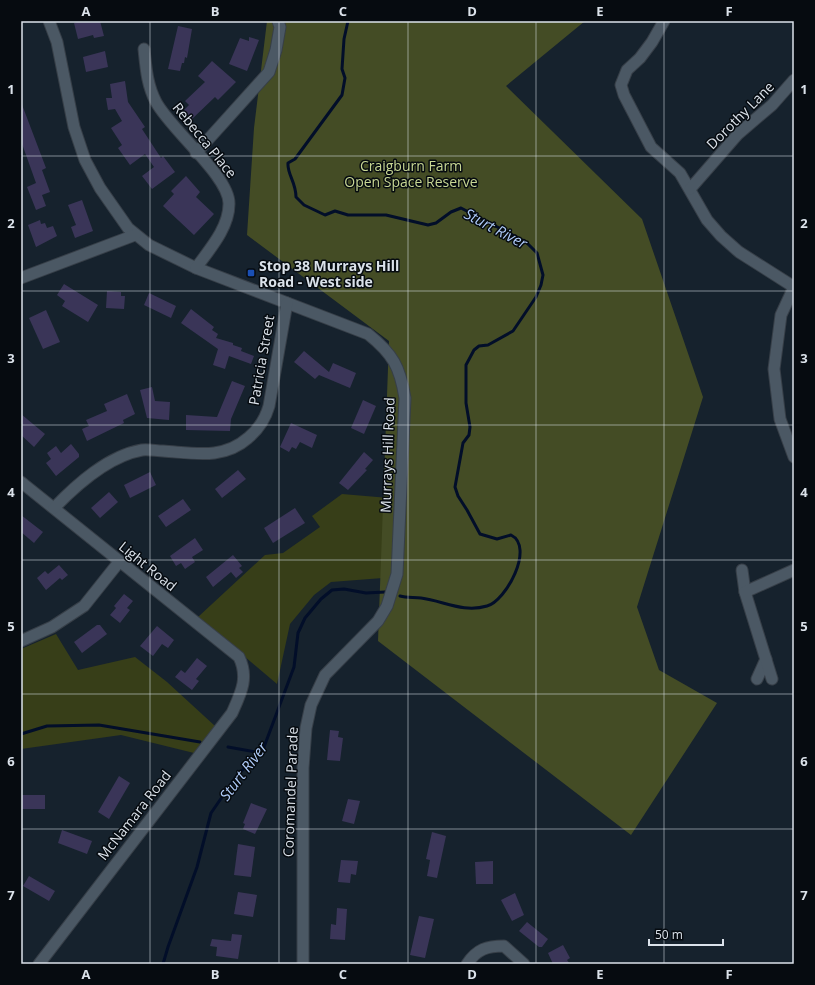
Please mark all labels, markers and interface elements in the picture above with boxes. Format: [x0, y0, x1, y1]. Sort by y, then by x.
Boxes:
text: A [82, 2, 91, 20]
text: B [211, 2, 220, 20]
text: C [339, 2, 347, 20]
text: D [467, 2, 477, 20]
text: E [596, 2, 604, 20]
text: F [725, 2, 733, 20]
street label: Dorothy Lane [702, 77, 778, 153]
text: 1 [7, 80, 15, 98]
text: 1 [800, 80, 808, 98]
street label: Rebecca Place [169, 98, 241, 182]
park label: Craigburn Farm Open Space Reserve [344, 156, 478, 191]
water label: Sturt River [461, 203, 532, 253]
text: 2 [7, 214, 15, 232]
text: 2 [800, 214, 808, 232]
place label: Stop 38 Murrays Hill Road - West side [259, 256, 399, 291]
marker: Stop 38 Murrays Hill Road - West side [246, 268, 256, 278]
street label: Patricia Street [244, 313, 278, 407]
text: 3 [7, 349, 15, 367]
text: 3 [800, 349, 808, 367]
street label: Murrays Hill Road [375, 397, 399, 513]
text: 4 [7, 483, 15, 501]
text: 4 [800, 483, 808, 501]
street label: Light Road [115, 537, 181, 595]
text: 5 [7, 617, 15, 635]
text: 5 [800, 617, 808, 635]
street label: Coromandel Parade [278, 726, 302, 858]
water label: Sturt River [214, 737, 272, 804]
text: 6 [7, 752, 15, 770]
text: 6 [800, 752, 808, 770]
street label: McNamara Road [93, 766, 175, 864]
text: 7 [7, 886, 15, 904]
text: 7 [800, 886, 808, 904]
scale bar [649, 921, 723, 947]
text: 50 m [655, 926, 683, 943]
text: A [82, 965, 91, 983]
text: B [211, 965, 220, 983]
text: C [339, 965, 347, 983]
text: D [467, 965, 477, 983]
text: E [596, 965, 604, 983]
text: F [725, 965, 733, 983]

